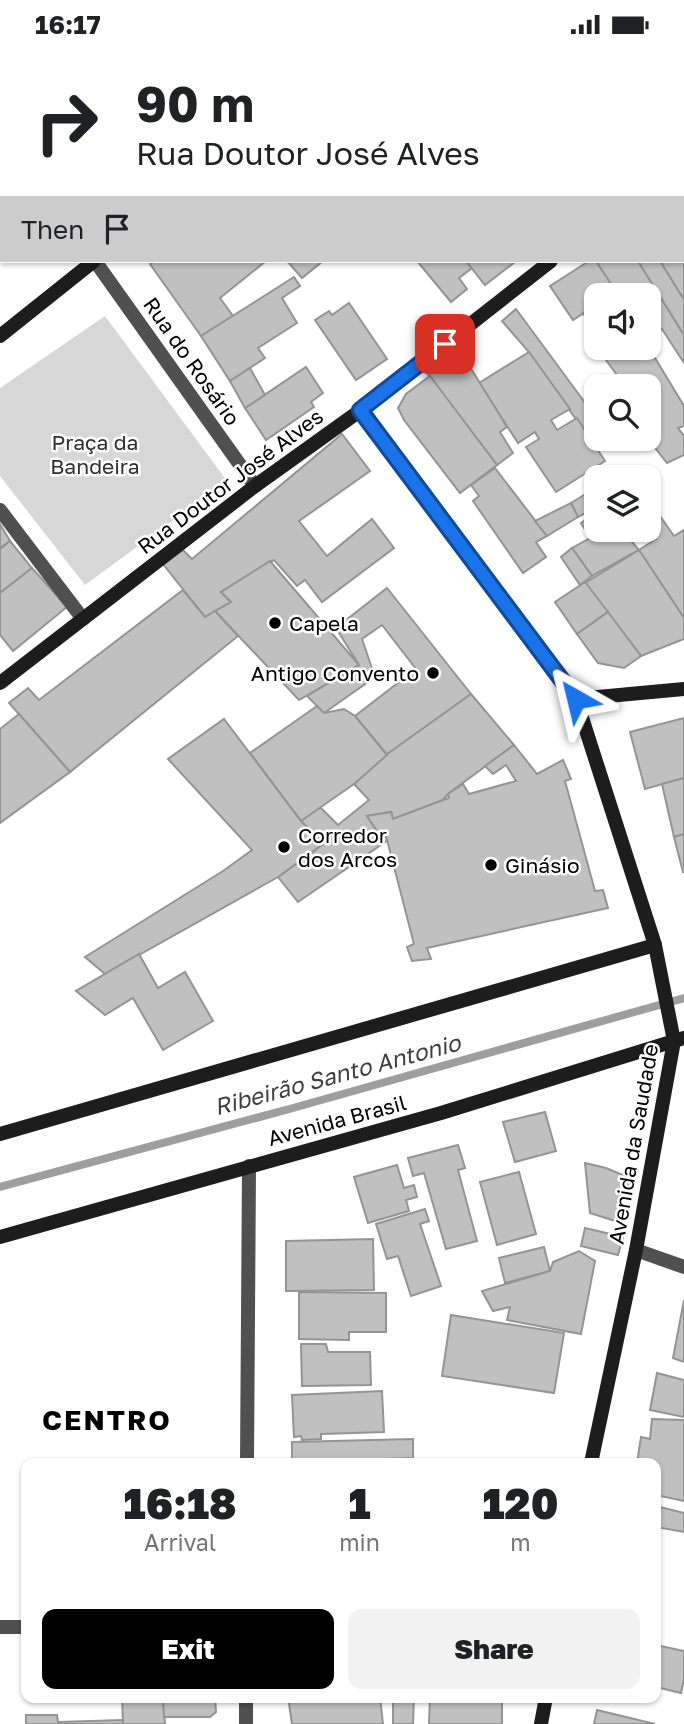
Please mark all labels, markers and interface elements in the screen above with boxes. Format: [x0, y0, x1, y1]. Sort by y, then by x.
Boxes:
text: 16:17 [35, 9, 101, 40]
text: 90 m [136, 74, 254, 133]
icon: right [21, 77, 112, 168]
text: Rua Doutor José Alves [136, 134, 480, 172]
icon: arrive [98, 210, 136, 248]
text: Then [21, 214, 84, 245]
map controls [584, 283, 661, 542]
button: sound [584, 283, 661, 360]
street label: Rua do Rosário [138, 292, 246, 430]
pin [415, 314, 475, 374]
icon: arrive [426, 325, 464, 363]
button: search [584, 374, 661, 451]
street label: Rua Doutor José Alves [132, 403, 328, 559]
park label: Praça da Bandeira [50, 429, 140, 479]
button: layers [584, 465, 661, 542]
place label: Capela [289, 610, 359, 636]
marker: Capela [267, 615, 283, 631]
place label: Antigo Convento [251, 660, 419, 686]
position arrow [539, 662, 613, 736]
marker: Antigo Convento [425, 665, 441, 681]
place label: Corredor dos Arcos [298, 822, 397, 872]
marker: Corredor dos Arcos [276, 839, 292, 855]
place label: Ginásio [505, 852, 580, 878]
marker: Ginásio [483, 857, 499, 873]
water label: Ribeirão Santo Antonio [211, 1027, 464, 1120]
street label: Avenida da Saudade [603, 1042, 663, 1246]
street label: Avenida Brasil [265, 1089, 409, 1151]
district label: CENTRO [42, 1403, 172, 1436]
text: 16:18 [124, 1478, 237, 1528]
text: 1 [348, 1478, 371, 1528]
text: 120 [482, 1478, 558, 1528]
text: Arrival [144, 1528, 216, 1556]
text: min [339, 1528, 380, 1556]
text: m [510, 1528, 531, 1556]
button: Exit [42, 1609, 334, 1689]
button: Share [348, 1609, 640, 1689]

